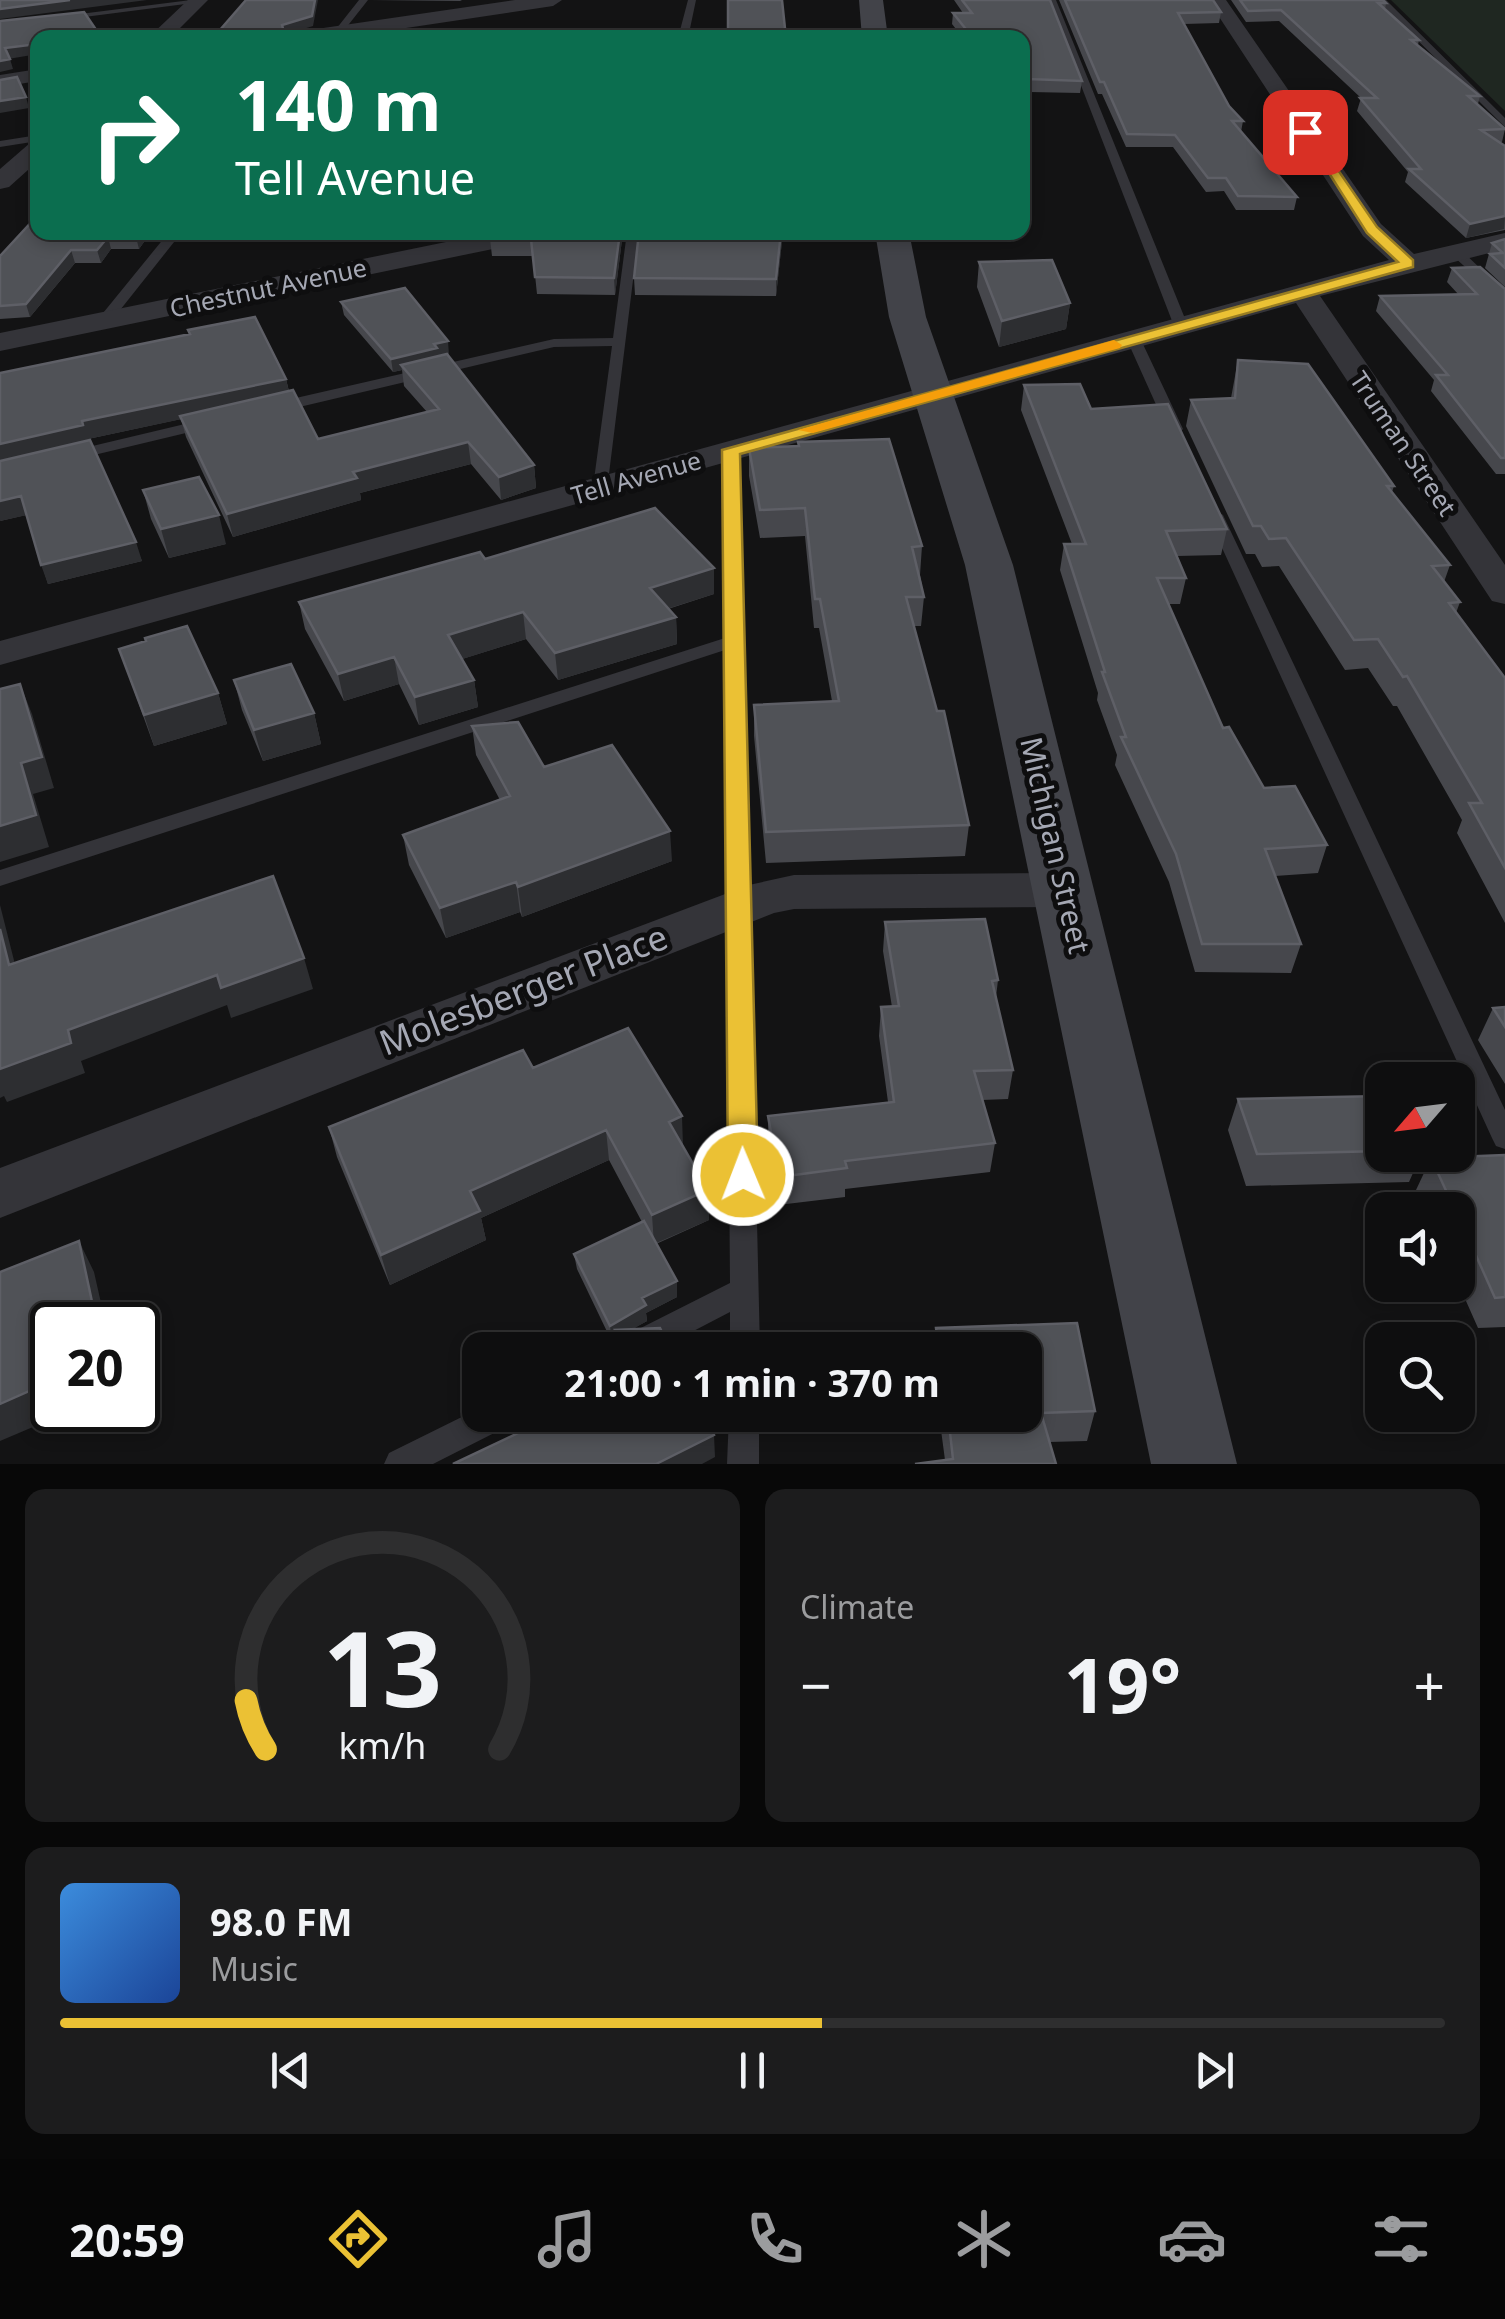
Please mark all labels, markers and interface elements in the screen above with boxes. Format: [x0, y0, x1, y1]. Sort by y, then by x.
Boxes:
text: 140 m [235, 56, 442, 152]
icon: right [70, 70, 200, 200]
pin [1263, 90, 1348, 175]
icon: arrive [1278, 105, 1333, 160]
text: Tell Avenue [235, 147, 475, 208]
street label: Chestnut Avenue [166, 250, 370, 324]
street label: Truman Street [1343, 364, 1465, 522]
street label: Tell Avenue [567, 442, 705, 512]
street label: Michigan Street [1011, 733, 1101, 957]
street label: Molesberger Place [372, 912, 674, 1066]
north arrow [1365, 1062, 1475, 1172]
map controls [1365, 1062, 1475, 1432]
position arrow [691, 1123, 795, 1227]
button: sound [1365, 1192, 1475, 1302]
speed limit sign: 20 [30, 1302, 160, 1432]
button: search [1365, 1322, 1475, 1432]
text: 21:00 · 1 min · 370 m [564, 1356, 940, 1408]
text: Climate [800, 1585, 914, 1628]
text: 13 [323, 1596, 442, 1737]
text: 19° [1064, 1633, 1181, 1735]
text: − [800, 1647, 831, 1722]
text: + [1414, 1647, 1445, 1722]
text: km/h [339, 1721, 426, 1769]
text: 98.0 FM [210, 1895, 352, 1947]
text: Music [210, 1947, 298, 1990]
icon: previous [263, 2043, 318, 2098]
icon: pause [725, 2043, 780, 2098]
icon: next [1187, 2043, 1242, 2098]
icon: directions [323, 2204, 393, 2274]
icon: music [532, 2204, 602, 2274]
icon: phone [740, 2204, 810, 2274]
icon: climate [949, 2204, 1019, 2274]
icon: car [1157, 2204, 1227, 2274]
icon: filters [1366, 2204, 1436, 2274]
text: 20:59 [69, 2209, 185, 2270]

